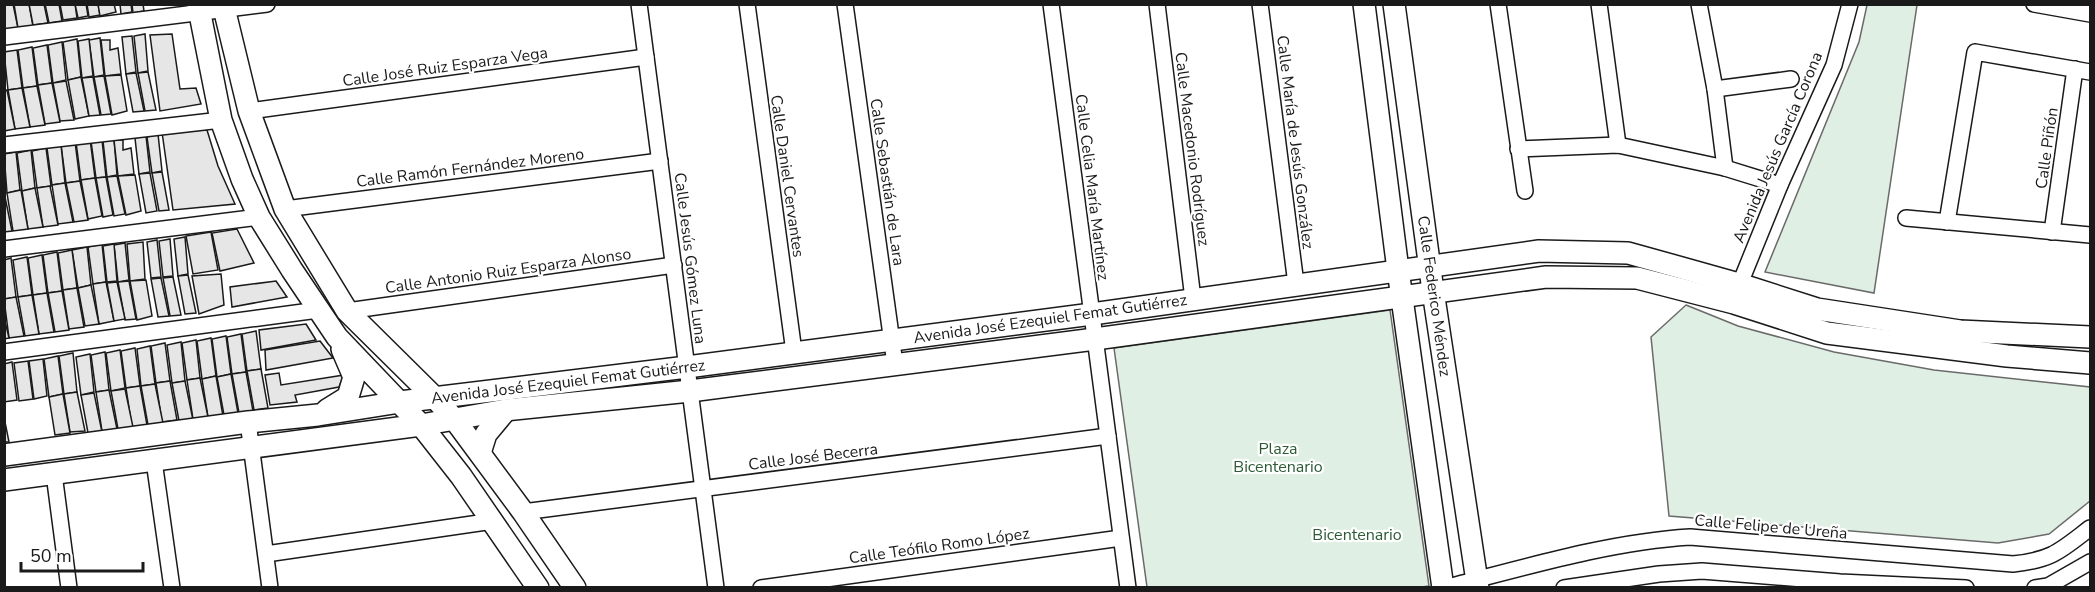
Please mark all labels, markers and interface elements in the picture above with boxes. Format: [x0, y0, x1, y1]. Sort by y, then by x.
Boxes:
street label: Calle María de Jesús González [1271, 34, 1319, 250]
street label: Calle José Ruiz Esparza Vega [341, 42, 549, 92]
street label: Avenida Jesús García Corona [1728, 49, 1828, 246]
street label: Calle Macedonio Rodríguez [1169, 51, 1215, 247]
street label: Calle Daniel Cervantes [765, 93, 809, 259]
street label: Calle Celia María Martínez [1070, 93, 1114, 282]
street label: Calle Sebastián de Lara [864, 97, 910, 267]
street label: Calle Piñón [2030, 106, 2064, 190]
street label: Calle Ramón Fernández Moreno [355, 143, 585, 193]
street label: Calle Jesús Gómez Luna [669, 171, 711, 345]
street label: Calle Federico Méndez [1412, 214, 1456, 378]
street label: Calle Antonio Ruiz Esparza Alonso [384, 243, 633, 299]
street label: Avenida José Ezequiel Femat Gutiérrez [912, 289, 1188, 349]
street label: Avenida José Ezequiel Femat Gutiérrez [430, 354, 706, 410]
street label: Calle José Becerra [747, 438, 879, 476]
park label: Plaza Bicentenario [1233, 438, 1323, 478]
street label: Calle Felipe de Ureña [1693, 509, 1848, 545]
street label: Calle Teófilo Romo López [847, 522, 1031, 570]
park label: Bicentenario [1312, 524, 1402, 546]
scale bar [21, 535, 142, 573]
text: 50 m [30, 544, 72, 568]

